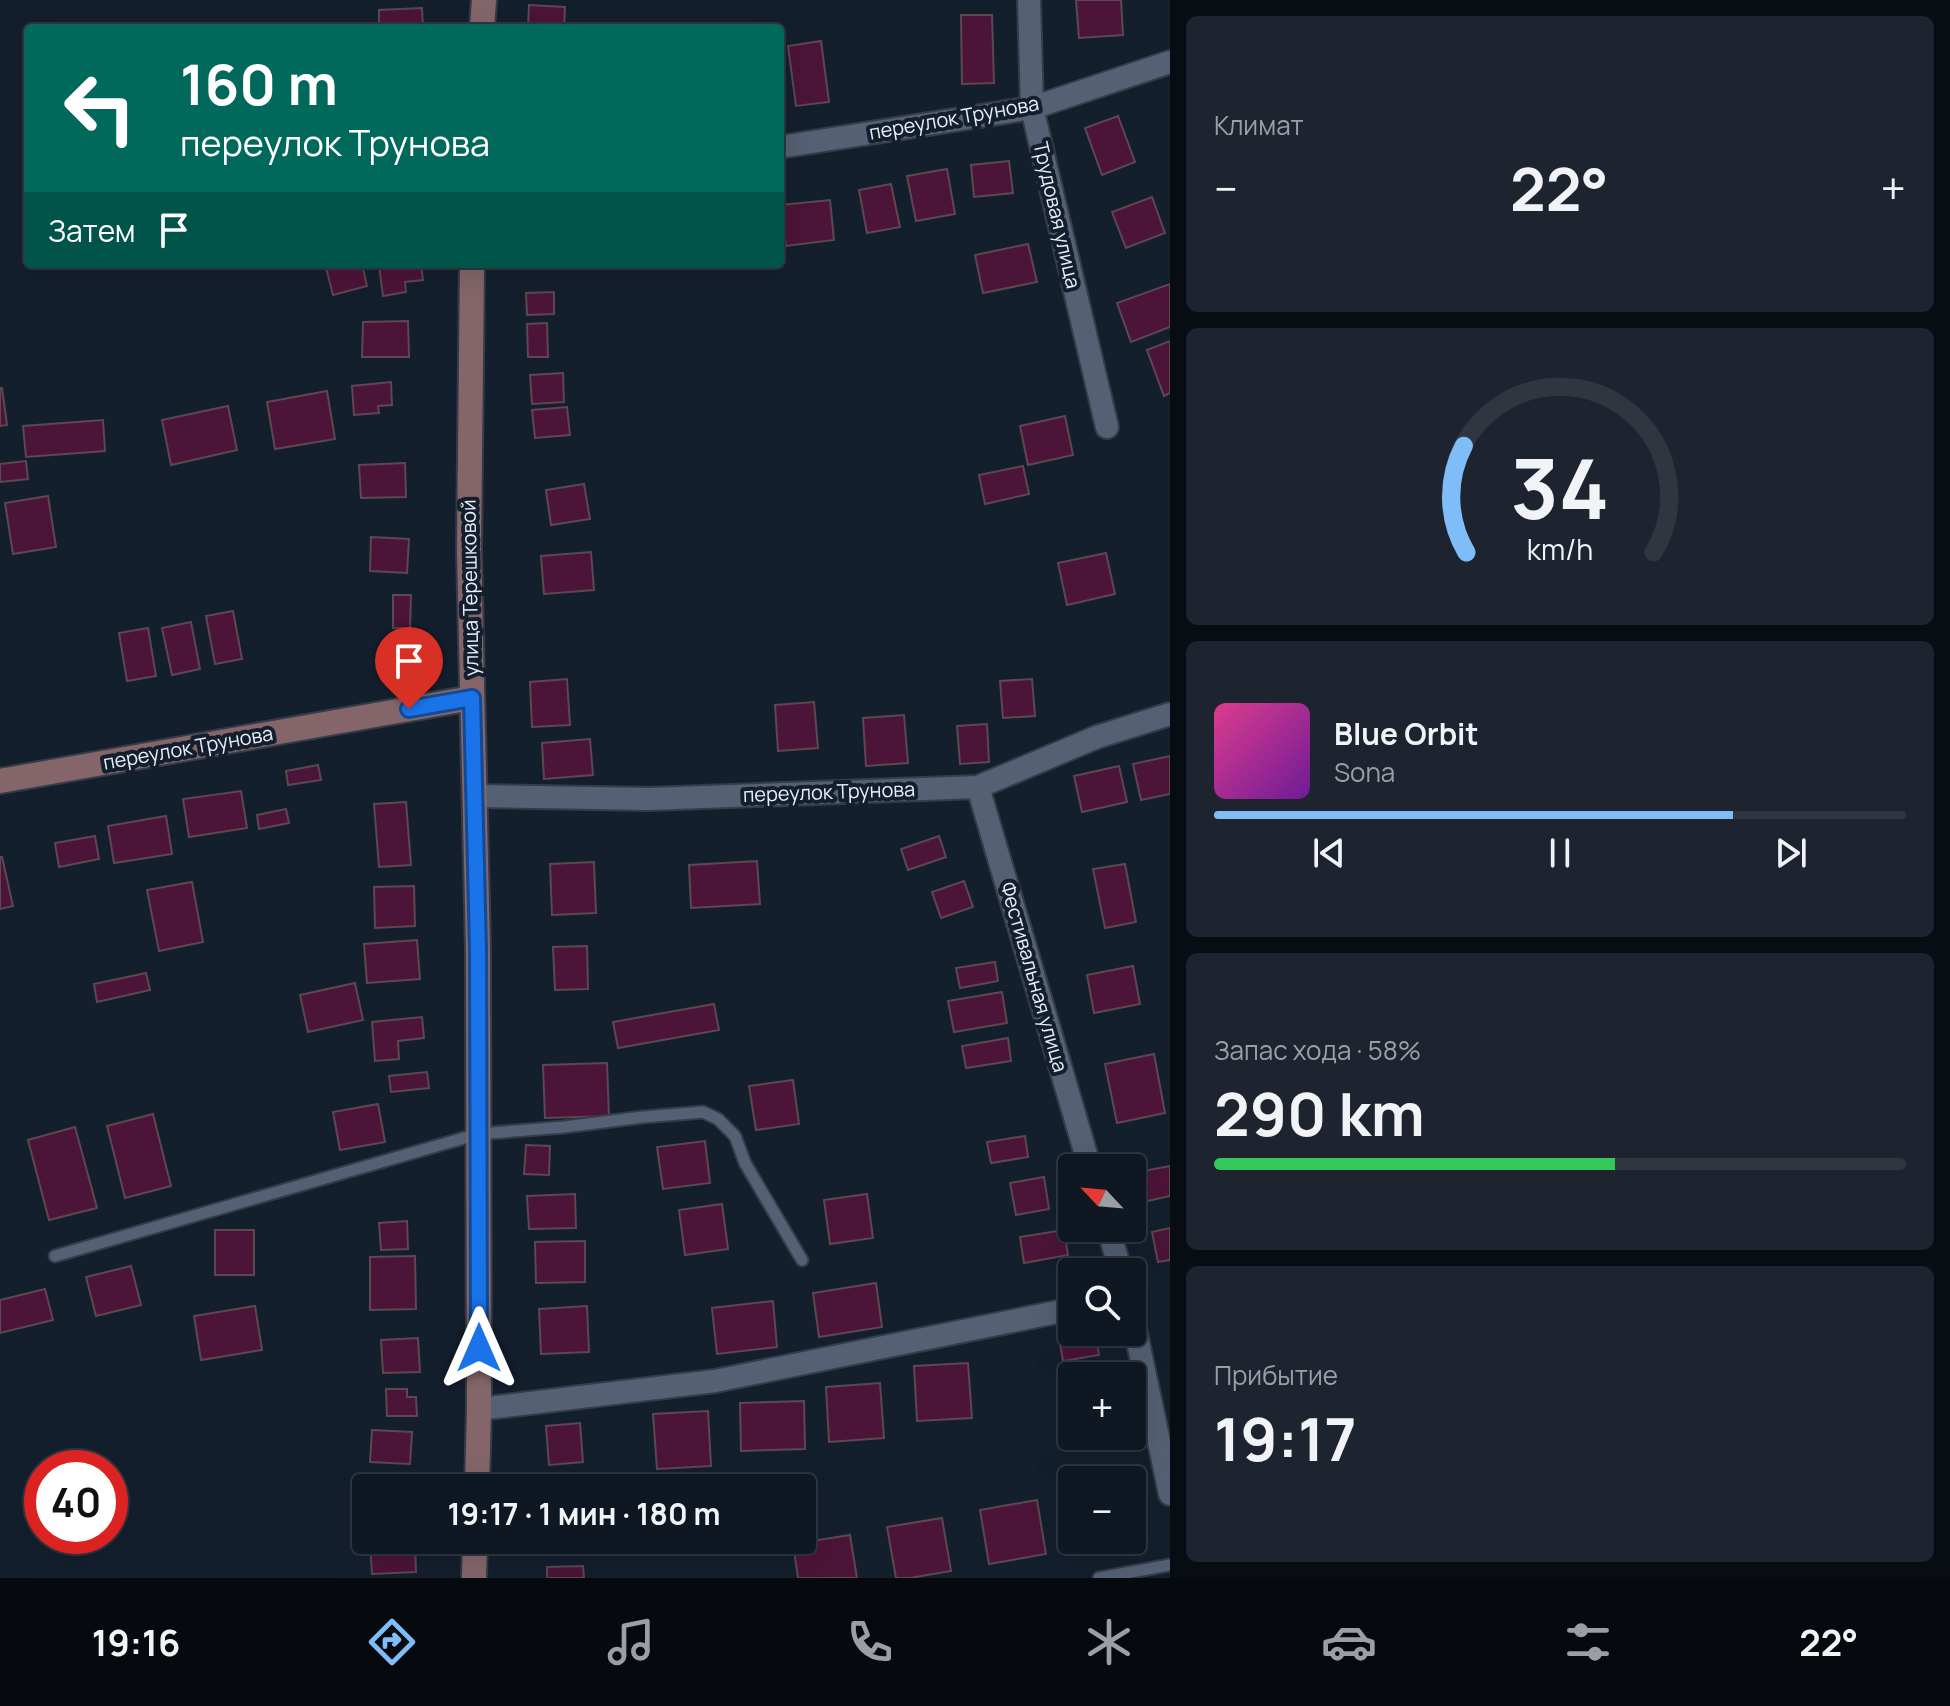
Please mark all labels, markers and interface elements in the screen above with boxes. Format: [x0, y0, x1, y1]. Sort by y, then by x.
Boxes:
text: 160 m [180, 45, 338, 122]
icon: left [48, 56, 152, 160]
street label: переулок Трунова [867, 89, 1041, 146]
text: Климат [1214, 107, 1304, 143]
text: переулок Трунова [180, 118, 490, 167]
street label: Трудовая улица [1027, 139, 1087, 291]
text: 22° [1510, 147, 1608, 229]
text: − [1214, 158, 1238, 218]
text: + [1881, 158, 1906, 218]
icon: arrive [152, 208, 196, 252]
text: Затем [48, 210, 136, 251]
text: 34 [1510, 429, 1610, 543]
street label: улица Терешковой [454, 499, 485, 677]
text: km/h [1527, 530, 1593, 569]
pin [375, 627, 443, 709]
icon: arrive [387, 639, 431, 683]
text: Blue Orbit [1334, 713, 1479, 754]
street label: переулок Трунова [101, 719, 275, 776]
text: Sona [1334, 754, 1395, 790]
street label: переулок Трунова [742, 775, 916, 808]
icon: previous [1307, 831, 1351, 875]
icon: pause [1538, 831, 1582, 875]
icon: next [1769, 831, 1813, 875]
street label: Фестивальная улица [994, 879, 1075, 1075]
text: Запас хода · 58% [1214, 1032, 1421, 1068]
text: 290 km [1214, 1072, 1425, 1154]
north arrow [1058, 1154, 1146, 1242]
map controls [1058, 1154, 1146, 1554]
button: search [1058, 1258, 1146, 1346]
position arrow [437, 1306, 521, 1390]
text: Прибытие [1214, 1357, 1338, 1393]
button: + [1058, 1362, 1146, 1450]
text: 19:17 [1214, 1397, 1356, 1479]
speed limit sign: 40 [24, 1450, 128, 1554]
button: − [1058, 1466, 1146, 1554]
text: 19:17 · 1 мин · 180 m [447, 1493, 721, 1534]
icon: directions [364, 1614, 420, 1670]
icon: music [603, 1614, 659, 1670]
icon: phone [842, 1614, 898, 1670]
icon: climate [1081, 1614, 1137, 1670]
icon: car [1321, 1614, 1377, 1670]
icon: filters [1560, 1614, 1616, 1670]
text: 19:16 [92, 1618, 180, 1667]
text: 22° [1799, 1618, 1858, 1667]

